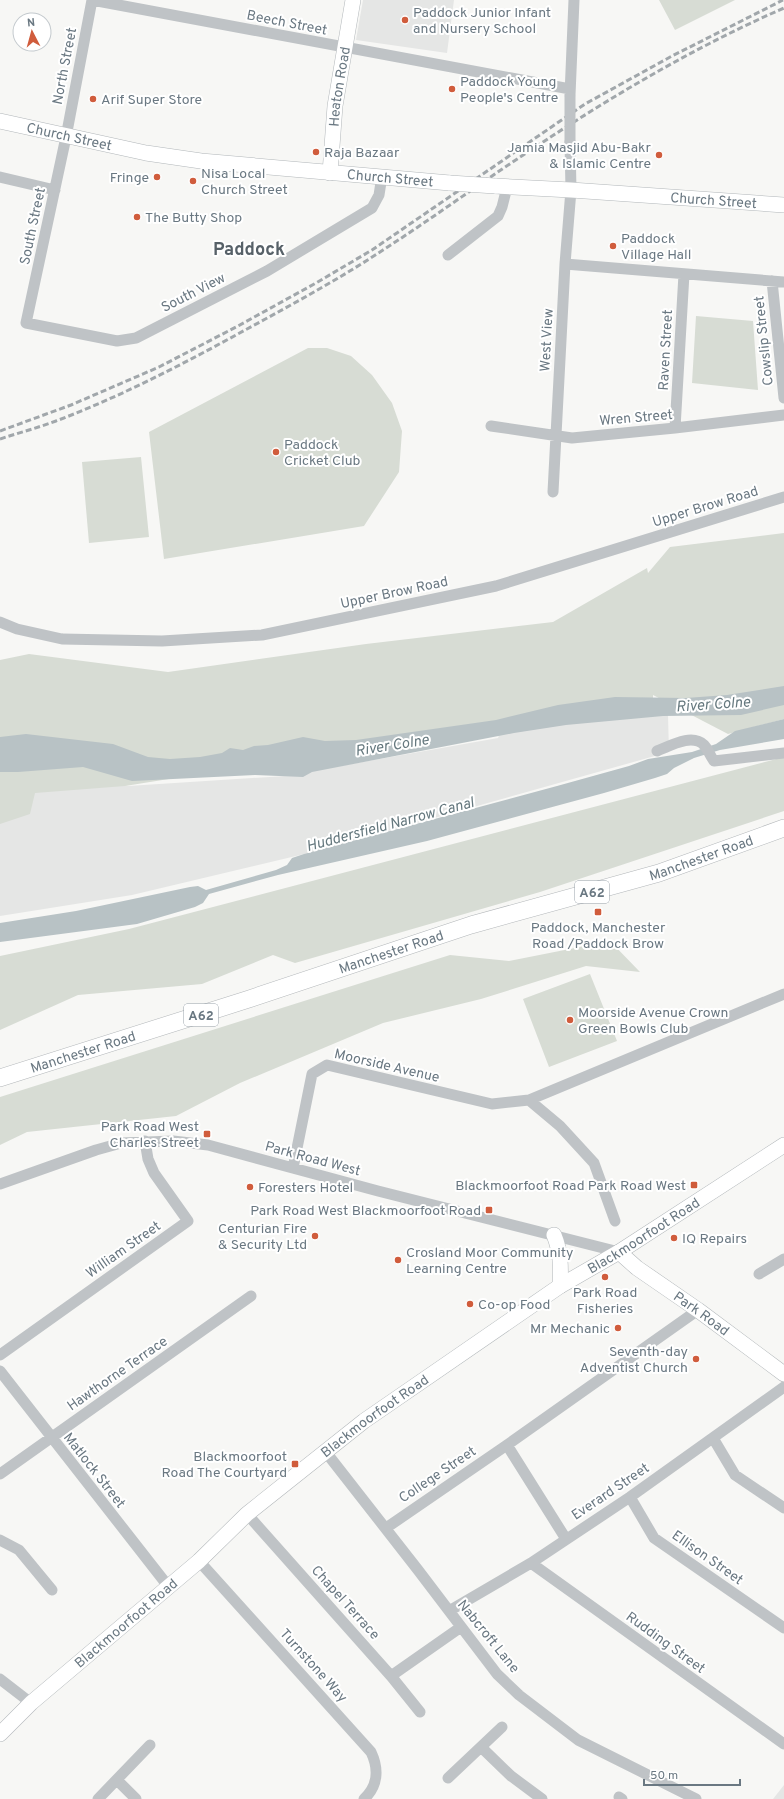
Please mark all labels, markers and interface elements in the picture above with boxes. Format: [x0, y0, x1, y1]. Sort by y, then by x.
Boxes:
place label: Paddock Junior Infant and Nursery School [413, 5, 551, 38]
street label: Beech Street [245, 7, 328, 40]
north arrow [12, 12, 52, 52]
marker: Paddock Junior Infant and Nursery School [400, 15, 410, 25]
text: N [26, 16, 36, 30]
street label: North Street [50, 26, 81, 106]
street label: Heaton Road [326, 45, 355, 127]
place label: Paddock Young People's Centre [460, 74, 558, 107]
marker: Paddock Young People's Centre [447, 84, 457, 94]
place label: Arif Super Store [101, 92, 202, 109]
marker: Arif Super Store [88, 94, 98, 104]
street label: Church Street [25, 120, 113, 155]
place label: Jamia Masjid Abu-Bakr & Islamic Centre [507, 140, 652, 173]
place label: Raja Bazaar [324, 145, 400, 162]
marker: Raja Bazaar [311, 147, 321, 157]
marker: Jamia Masjid Abu-Bakr & Islamic Centre [654, 150, 664, 160]
place label: Nisa Local Church Street [201, 166, 288, 199]
street label: Church Street [346, 167, 434, 192]
place label: Fringe [110, 170, 149, 187]
marker: Fringe [152, 172, 162, 182]
marker: Nisa Local Church Street [188, 176, 198, 186]
street label: South Street [17, 186, 50, 267]
street label: Church Street [670, 190, 757, 213]
place label: The Butty Shop [145, 210, 242, 227]
marker: The Butty Shop [132, 212, 142, 222]
place label: Paddock Village Hall [621, 231, 691, 264]
district label: Paddock [213, 239, 285, 262]
marker: Paddock Village Hall [608, 241, 618, 251]
street label: South View [159, 270, 229, 317]
street label: Cowslip Street [751, 295, 778, 387]
street label: West View [537, 308, 558, 372]
street label: Raven Street [656, 309, 677, 391]
street label: Wren Street [599, 407, 673, 430]
place label: Paddock Cricket Club [284, 437, 361, 470]
marker: Paddock Cricket Club [271, 447, 281, 457]
street label: Upper Brow Road [650, 483, 760, 532]
street label: Upper Brow Road [339, 574, 450, 613]
water label: River Colne [675, 693, 751, 718]
water label: River Colne [354, 731, 431, 762]
water label: Huddersfield Narrow Canal [304, 794, 477, 857]
street label: Manchester Road [647, 833, 756, 885]
road number: A62 [575, 881, 609, 903]
marker: Paddock, Manchester Road /Paddock Brow [593, 907, 603, 917]
place label: Paddock, Manchester Road /Paddock Brow [531, 920, 666, 953]
street label: Manchester Road [337, 928, 446, 978]
road number: A62 [184, 1004, 218, 1026]
place label: Moorside Avenue Crown Green Bowls Club [578, 1005, 728, 1038]
marker: Moorside Avenue Crown Green Bowls Club [565, 1015, 575, 1025]
street label: Manchester Road [29, 1028, 138, 1078]
street label: Moorside Avenue [332, 1046, 441, 1087]
place label: Park Road West Charles Street [101, 1119, 199, 1152]
marker: Park Road West Charles Street [202, 1129, 212, 1139]
street label: Park Road West [263, 1139, 362, 1180]
place label: Blackmoorfoot Road Park Road West [455, 1178, 686, 1195]
place label: Foresters Hotel [258, 1180, 353, 1197]
marker: Blackmoorfoot Road Park Road West [689, 1180, 699, 1190]
marker: Foresters Hotel [245, 1182, 255, 1192]
street label: Blackmoorfoot Road [585, 1195, 703, 1278]
place label: Park Road West Blackmoorfoot Road [250, 1203, 481, 1220]
marker: Park Road West Blackmoorfoot Road [484, 1205, 494, 1215]
street label: William Street [83, 1218, 165, 1282]
place label: Centurian Fire & Security Ltd [218, 1221, 307, 1254]
marker: Centurian Fire & Security Ltd [310, 1231, 320, 1241]
place label: IQ Repairs [682, 1231, 747, 1248]
marker: IQ Repairs [669, 1233, 679, 1243]
place label: Crosland Moor Community Learning Centre [406, 1245, 573, 1278]
marker: Crosland Moor Community Learning Centre [393, 1255, 403, 1265]
marker: Park Road Fisheries [600, 1272, 610, 1282]
place label: Park Road Fisheries [573, 1285, 637, 1318]
street label: Park Road [670, 1289, 732, 1340]
place label: Co-op Food [478, 1297, 550, 1314]
marker: Co-op Food [465, 1299, 475, 1309]
place label: Mr Mechanic [530, 1321, 610, 1338]
marker: Mr Mechanic [613, 1323, 623, 1333]
street label: Hawthorne Terrace [64, 1333, 171, 1415]
place label: Seventh-day Adventist Church [580, 1344, 688, 1377]
marker: Seventh-day Adventist Church [691, 1354, 701, 1364]
street label: Blackmoorfoot Road [318, 1372, 433, 1462]
street label: Matlock Street [59, 1430, 129, 1512]
street label: College Street [396, 1443, 480, 1507]
place label: Blackmoorfoot Road The Courtyard [162, 1449, 287, 1482]
marker: Blackmoorfoot Road The Courtyard [290, 1459, 300, 1469]
street label: Everard Street [569, 1460, 653, 1524]
street label: Ellison Street [668, 1527, 746, 1589]
street label: Chapel Terrace [307, 1562, 383, 1644]
street label: Blackmoorfoot Road [72, 1576, 182, 1672]
street label: Nabcroft Lane [453, 1597, 522, 1677]
street label: Rudding Street [622, 1609, 708, 1678]
street label: Turnstone Way [275, 1626, 350, 1706]
scale bar [644, 1761, 740, 1787]
text: 50 m [650, 1768, 678, 1784]

